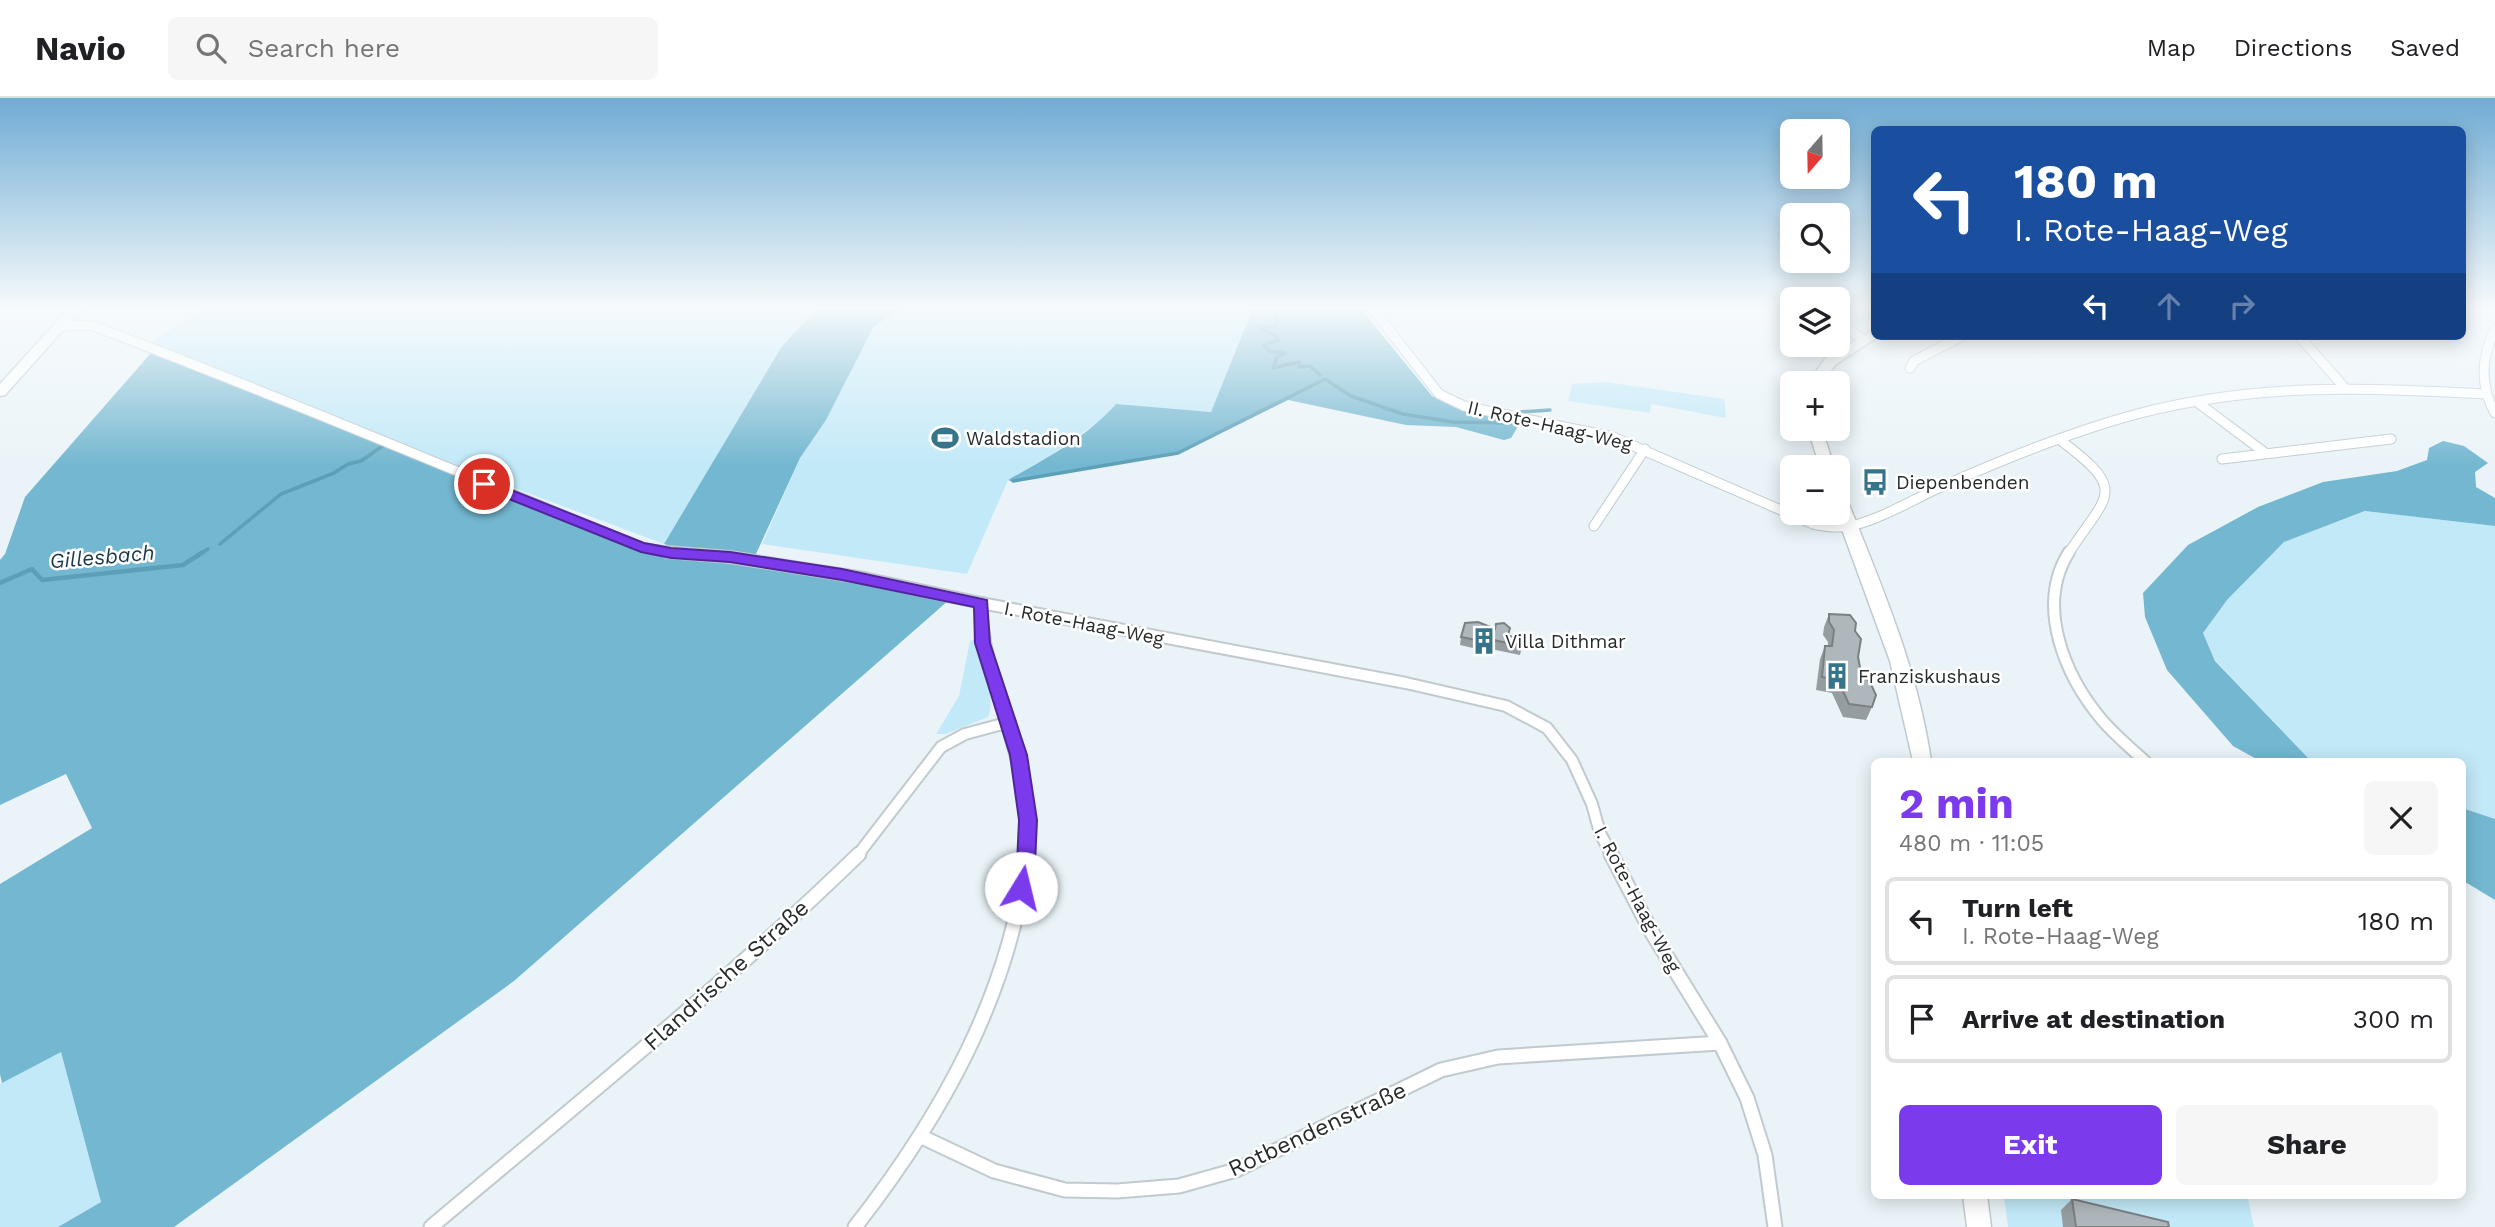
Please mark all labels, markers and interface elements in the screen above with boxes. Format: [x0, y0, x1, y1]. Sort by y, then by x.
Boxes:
search box [168, 17, 658, 80]
text: Navio [35, 29, 126, 68]
icon: search [192, 29, 230, 67]
text: Search here [248, 33, 400, 63]
text: Map [2147, 34, 2196, 62]
text: Directions [2234, 34, 2352, 62]
text: Saved [2390, 34, 2460, 62]
north arrow [1780, 119, 1850, 189]
map controls [1780, 119, 1850, 525]
text: 180 m [2014, 152, 2158, 210]
icon: left [1899, 154, 1990, 245]
button: search [1780, 203, 1850, 273]
text: I. Rote-Haag-Weg [2014, 211, 2288, 249]
button: layers [1780, 287, 1850, 357]
icon: left [2077, 287, 2115, 325]
icon: ahead [2150, 287, 2188, 325]
icon: right [2223, 287, 2261, 325]
button: + [1780, 371, 1850, 441]
street label: II. Rote-Haag-Weg [1465, 395, 1635, 456]
sports icon: Waldstadion [930, 423, 960, 453]
place label: Waldstadion [966, 427, 1081, 450]
pin [454, 454, 514, 514]
button: − [1780, 455, 1850, 525]
icon: arrive [465, 465, 503, 503]
bus stop icon: Diepenbenden [1860, 467, 1890, 497]
place label: Diepenbenden [1896, 471, 2030, 494]
water label: Gillesbach [48, 539, 156, 574]
street label: I. Rote-Haag-Weg [1002, 597, 1167, 650]
building icon: Villa Dithmar [1469, 626, 1499, 656]
place label: Villa Dithmar [1505, 630, 1626, 653]
building icon: Franziskushaus [1822, 661, 1852, 691]
place label: Franziskushaus [1858, 665, 2001, 688]
text: 2 min [1899, 779, 2014, 828]
button: close [2364, 781, 2438, 855]
street label: I. Rote-Haag-Weg [1589, 822, 1686, 977]
text: 480 m · 11:05 [1899, 830, 2044, 857]
position arrow [984, 851, 1058, 925]
text: Turn left [1962, 893, 2073, 923]
street label: Flandrische Straße [638, 894, 814, 1057]
icon: left [1903, 902, 1941, 940]
text: 180 m [2358, 906, 2434, 936]
text: I. Rote-Haag-Weg [1962, 923, 2159, 950]
icon: arrive [1903, 1000, 1941, 1038]
text: Arrive at destination [1962, 1004, 2225, 1034]
text: 300 m [2353, 1004, 2434, 1034]
street label: Rotbendenstraße [1224, 1076, 1411, 1183]
button: Exit [1899, 1105, 2162, 1185]
button: Share [2176, 1105, 2438, 1185]

